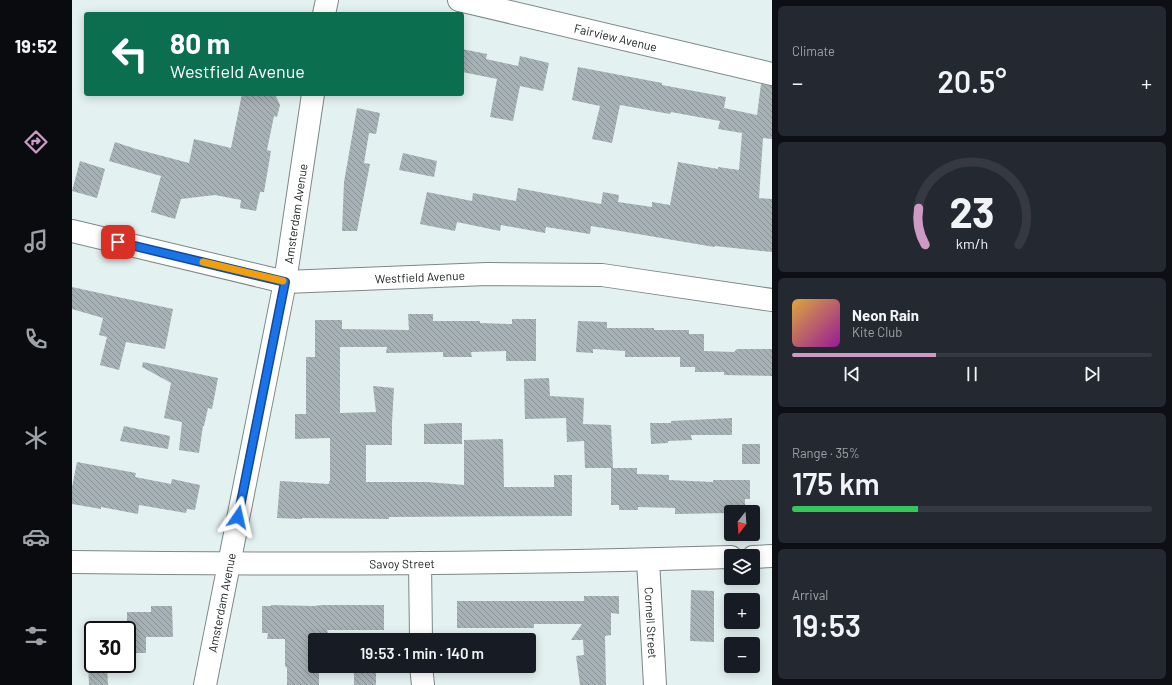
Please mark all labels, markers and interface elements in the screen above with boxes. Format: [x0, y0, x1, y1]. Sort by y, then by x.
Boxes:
street label: Fairview Avenue [573, 20, 658, 54]
text: 80 m [170, 26, 230, 60]
icon: left [104, 28, 156, 80]
text: 19:52 [15, 35, 57, 57]
text: Climate [792, 43, 835, 59]
text: Westfield Avenue [170, 60, 305, 82]
text: 20.5° [938, 63, 1007, 99]
text: − [792, 69, 803, 95]
text: + [1141, 69, 1152, 95]
icon: directions [22, 128, 50, 156]
street label: Amsterdam Avenue [281, 163, 310, 265]
text: 23 [949, 185, 995, 235]
pin [101, 225, 135, 259]
icon: music [22, 227, 50, 255]
icon: arrive [107, 231, 129, 253]
text: km/h [956, 234, 988, 251]
street label: Westfield Avenue [375, 268, 465, 285]
text: Neon Rain [852, 306, 919, 324]
text: Kite Club [852, 324, 902, 340]
icon: phone [22, 325, 50, 353]
icon: previous [841, 363, 863, 385]
icon: pause [961, 363, 983, 385]
icon: next [1081, 363, 1103, 385]
icon: climate [22, 424, 50, 452]
text: Range · 35% [792, 445, 860, 461]
text: 175 km [792, 465, 880, 501]
position arrow [217, 496, 259, 538]
north arrow [724, 505, 760, 541]
map controls [724, 505, 760, 673]
icon: car [22, 523, 50, 551]
button: layers [724, 549, 760, 585]
street label: Amsterdam Avenue [205, 552, 238, 654]
street label: Savoy Street [369, 556, 435, 570]
street label: Cornell Street [643, 587, 661, 659]
text: Arrival [792, 587, 828, 603]
button: + [724, 593, 760, 629]
text: 19:53 [792, 607, 861, 643]
speed limit sign: 30 [84, 621, 136, 673]
icon: filters [22, 622, 50, 650]
button: − [724, 637, 760, 673]
text: 19:53 · 1 min · 140 m [360, 644, 484, 662]

